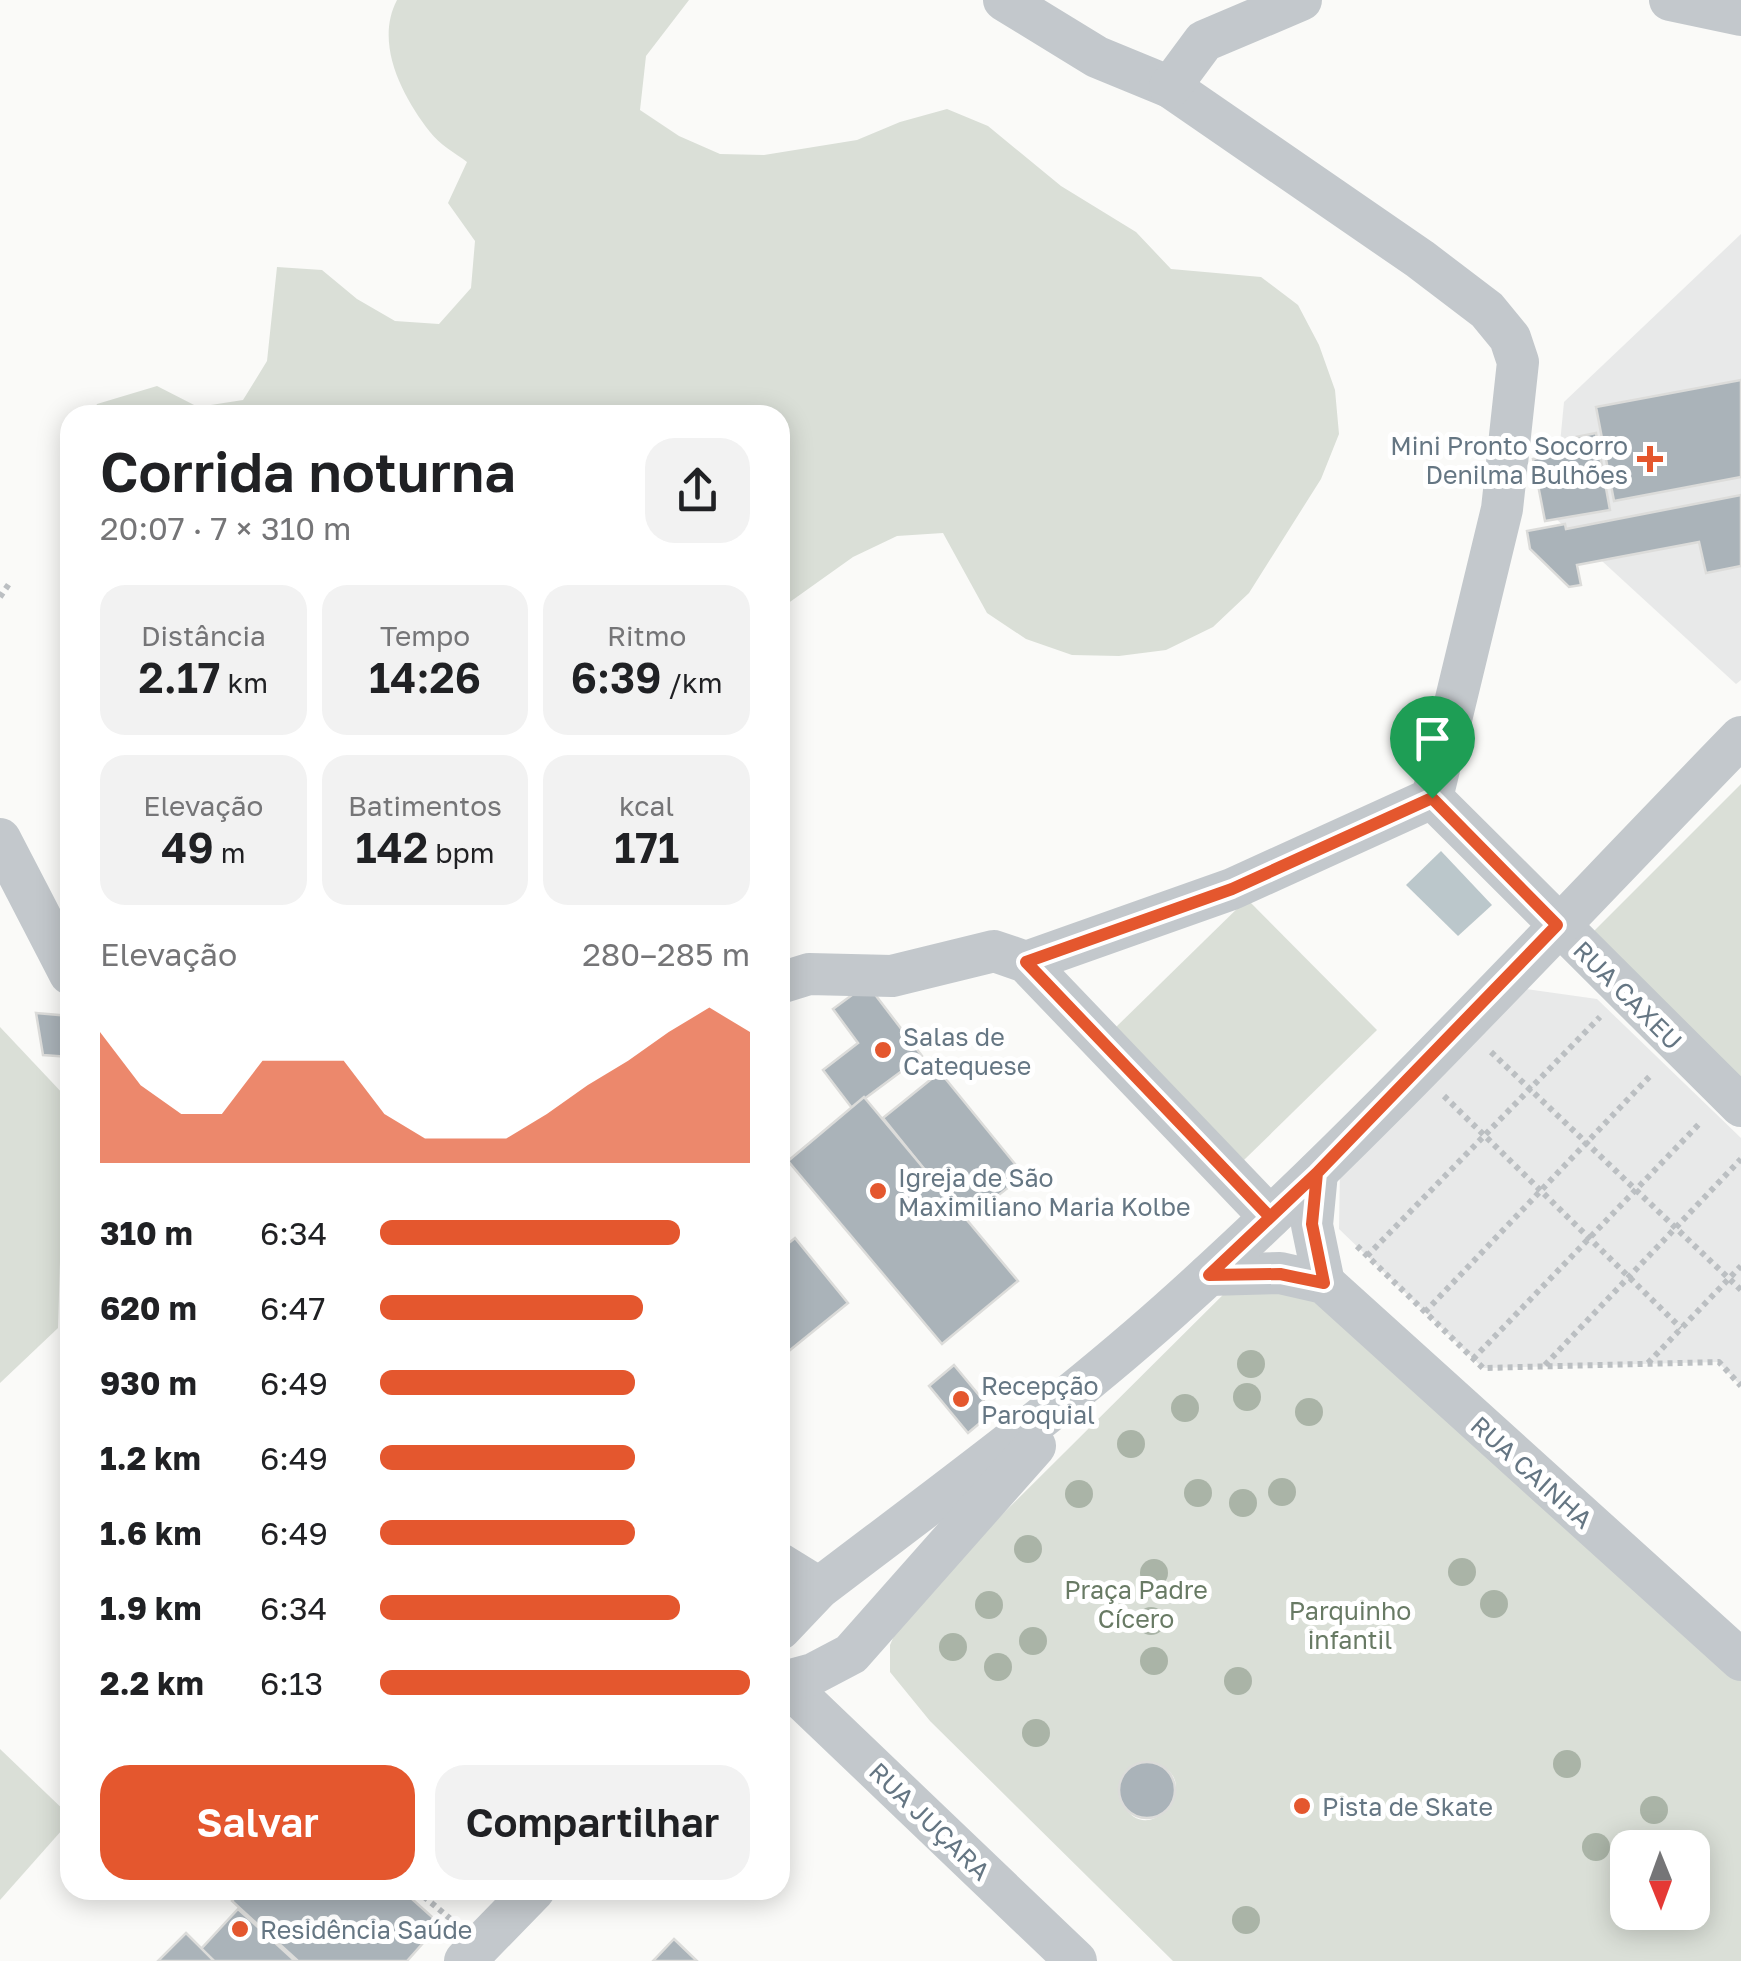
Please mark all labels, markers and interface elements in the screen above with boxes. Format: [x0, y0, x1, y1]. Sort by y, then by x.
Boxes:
place label: Mini Pronto Socorro Denilma Bulhões [1390, 430, 1628, 490]
text: Corrida noturna [100, 438, 516, 504]
button: share [645, 438, 750, 543]
marker: Mini Pronto Socorro Denilma Bulhões [1637, 446, 1663, 472]
text: 20:07 · 7 × 310 m [100, 509, 351, 547]
text: Distância [141, 619, 266, 652]
text: Tempo [380, 619, 470, 652]
text: Ritmo [607, 619, 686, 652]
text: 2.17 [139, 652, 221, 702]
text: 14:26 [369, 652, 481, 702]
text: 6:39 [571, 652, 662, 702]
text: km [221, 666, 268, 699]
text: /km [662, 666, 723, 699]
pin [1390, 696, 1475, 799]
icon: arrive [1405, 711, 1460, 766]
text: Elevação [143, 789, 263, 822]
text: Batimentos [348, 789, 502, 822]
text: kcal [619, 789, 674, 822]
text: 49 [161, 822, 214, 872]
text: 142 [356, 822, 428, 872]
text: 171 [614, 822, 679, 872]
text: m [214, 836, 246, 869]
text: bpm [428, 836, 494, 869]
street label: RUA CAXEU [1567, 934, 1689, 1056]
text: Elevação [100, 935, 237, 973]
text: 280–285 m [582, 935, 750, 973]
place label: Salas de Catequese [903, 1021, 1031, 1081]
marker: Salas de Catequese [872, 1039, 894, 1061]
place label: Igreja de São Maximiliano Maria Kolbe [898, 1162, 1190, 1222]
marker: Igreja de São Maximiliano Maria Kolbe [867, 1180, 889, 1202]
text: 310 m [100, 1214, 193, 1252]
text: 6:34 [260, 1214, 327, 1252]
text: 620 m [100, 1289, 197, 1327]
text: 6:47 [260, 1289, 325, 1327]
text: 930 m [100, 1364, 197, 1402]
text: 6:49 [260, 1364, 328, 1402]
place label: Recepção Paroquial [981, 1370, 1099, 1430]
marker: Recepção Paroquial [950, 1388, 972, 1410]
street label: RUA CAINHA [1465, 1409, 1599, 1535]
text: 1.2 km [100, 1439, 201, 1477]
text: 6:49 [260, 1439, 328, 1477]
text: 1.6 km [100, 1514, 202, 1552]
text: 6:49 [260, 1514, 328, 1552]
park label: Praça Padre Cícero [1064, 1574, 1208, 1634]
text: 1.9 km [100, 1589, 202, 1627]
text: 6:34 [260, 1589, 327, 1627]
park label: Parquinho infantil [1289, 1595, 1411, 1655]
text: 2.2 km [100, 1664, 204, 1702]
text: 6:13 [260, 1664, 323, 1702]
street label: RUA JUÇARA [863, 1756, 997, 1887]
button: Salvar [100, 1765, 415, 1880]
button: Compartilhar [435, 1765, 750, 1880]
place label: Pista de Skate [1322, 1791, 1493, 1822]
marker: Pista de Skate [1291, 1795, 1313, 1817]
north arrow [1610, 1830, 1710, 1930]
map controls [1610, 1830, 1710, 1930]
place label: Residência Saúde [260, 1914, 472, 1945]
marker: Residência Saúde [229, 1918, 251, 1940]

